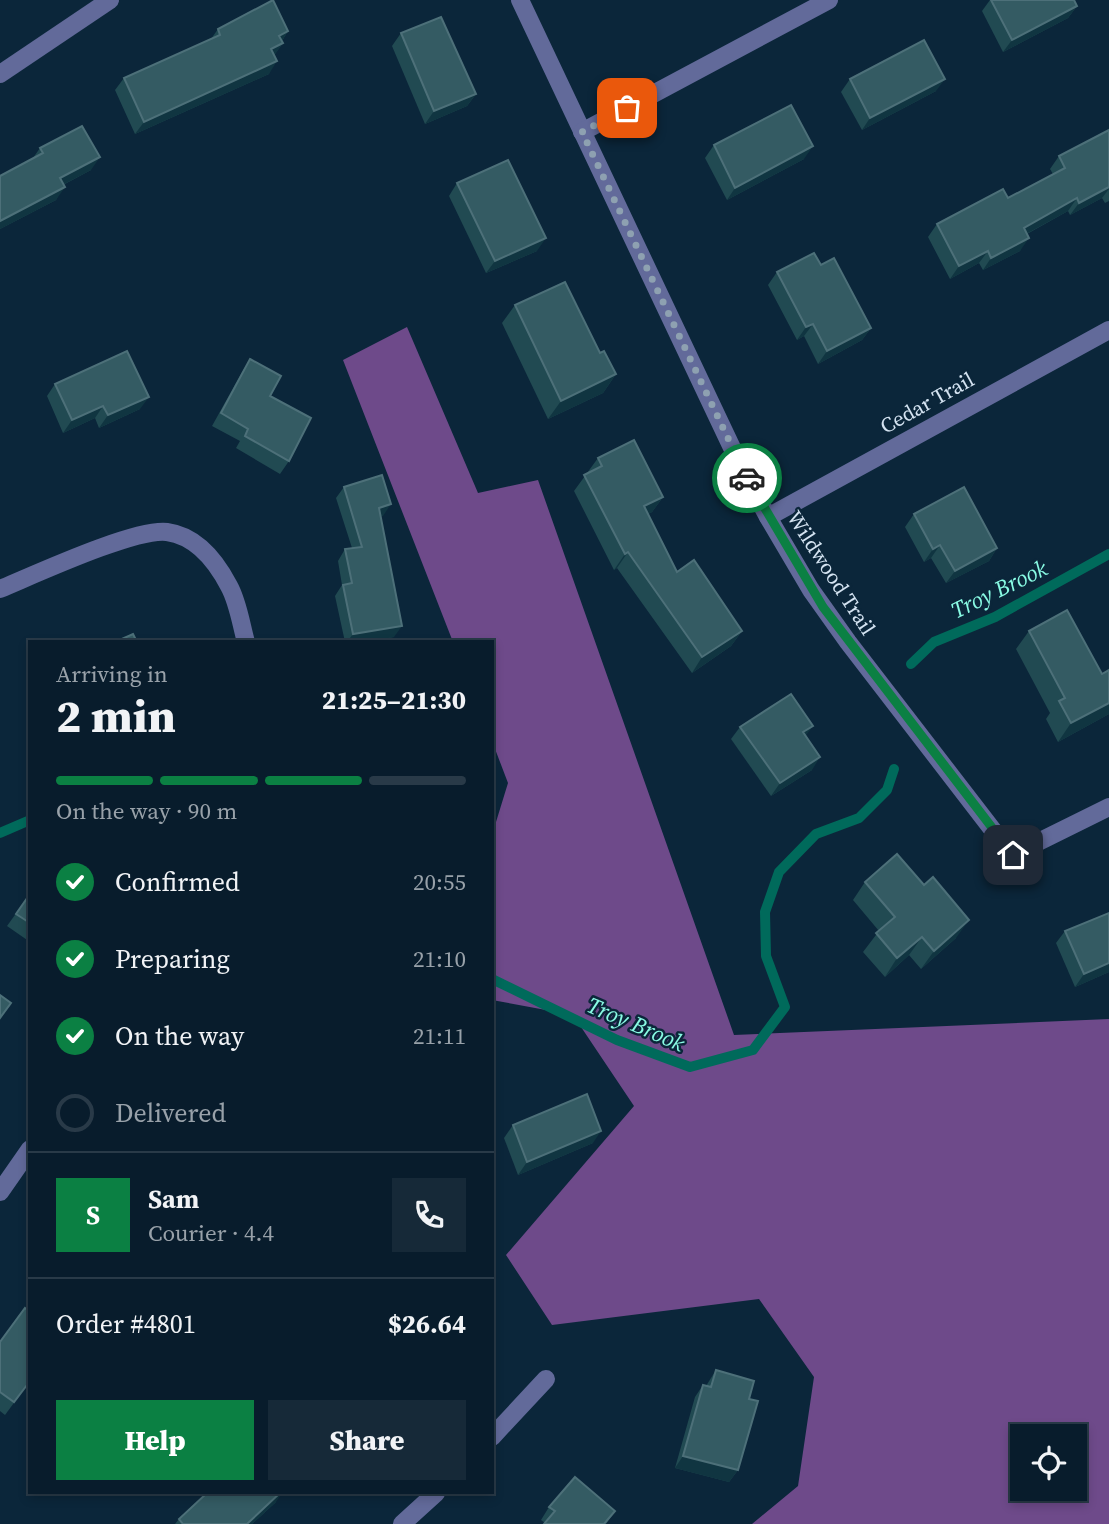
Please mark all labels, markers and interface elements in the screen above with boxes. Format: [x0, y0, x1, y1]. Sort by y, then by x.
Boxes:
pin [597, 78, 657, 138]
icon: bag [608, 89, 646, 127]
street label: Cedar Trail [874, 365, 979, 440]
courier [712, 443, 782, 513]
icon: car [728, 459, 766, 497]
street label: Wildwood Trail [780, 505, 883, 641]
water label: Troy Brook [945, 552, 1053, 626]
text: Arriving in [56, 658, 168, 690]
text: 21:25–21:30 [322, 682, 466, 718]
text: 2 min [56, 684, 176, 747]
text: On the way · 90 m [56, 795, 237, 827]
pin [983, 825, 1043, 885]
icon: home [994, 836, 1032, 874]
icon: check [56, 863, 94, 901]
text: Confirmed [115, 864, 240, 900]
text: 20:55 [413, 866, 466, 898]
icon: check [56, 940, 94, 978]
text: Preparing [115, 941, 230, 977]
text: 21:10 [413, 943, 466, 975]
water label: Troy Brook [582, 989, 690, 1059]
icon: check [56, 1017, 94, 1055]
text: On the way [115, 1018, 244, 1054]
text: 21:11 [413, 1020, 466, 1052]
text: Delivered [115, 1095, 226, 1131]
button: phone [392, 1178, 466, 1252]
text: Sam [148, 1181, 199, 1217]
text: S [86, 1197, 100, 1233]
text: Courier · 4.4 [148, 1217, 274, 1249]
text: Order #4801 [56, 1306, 196, 1342]
text: $26.64 [388, 1306, 466, 1342]
button: Help [56, 1400, 254, 1480]
button: Share [268, 1400, 466, 1480]
map controls [1010, 1424, 1087, 1501]
button: locate [1010, 1424, 1087, 1501]

